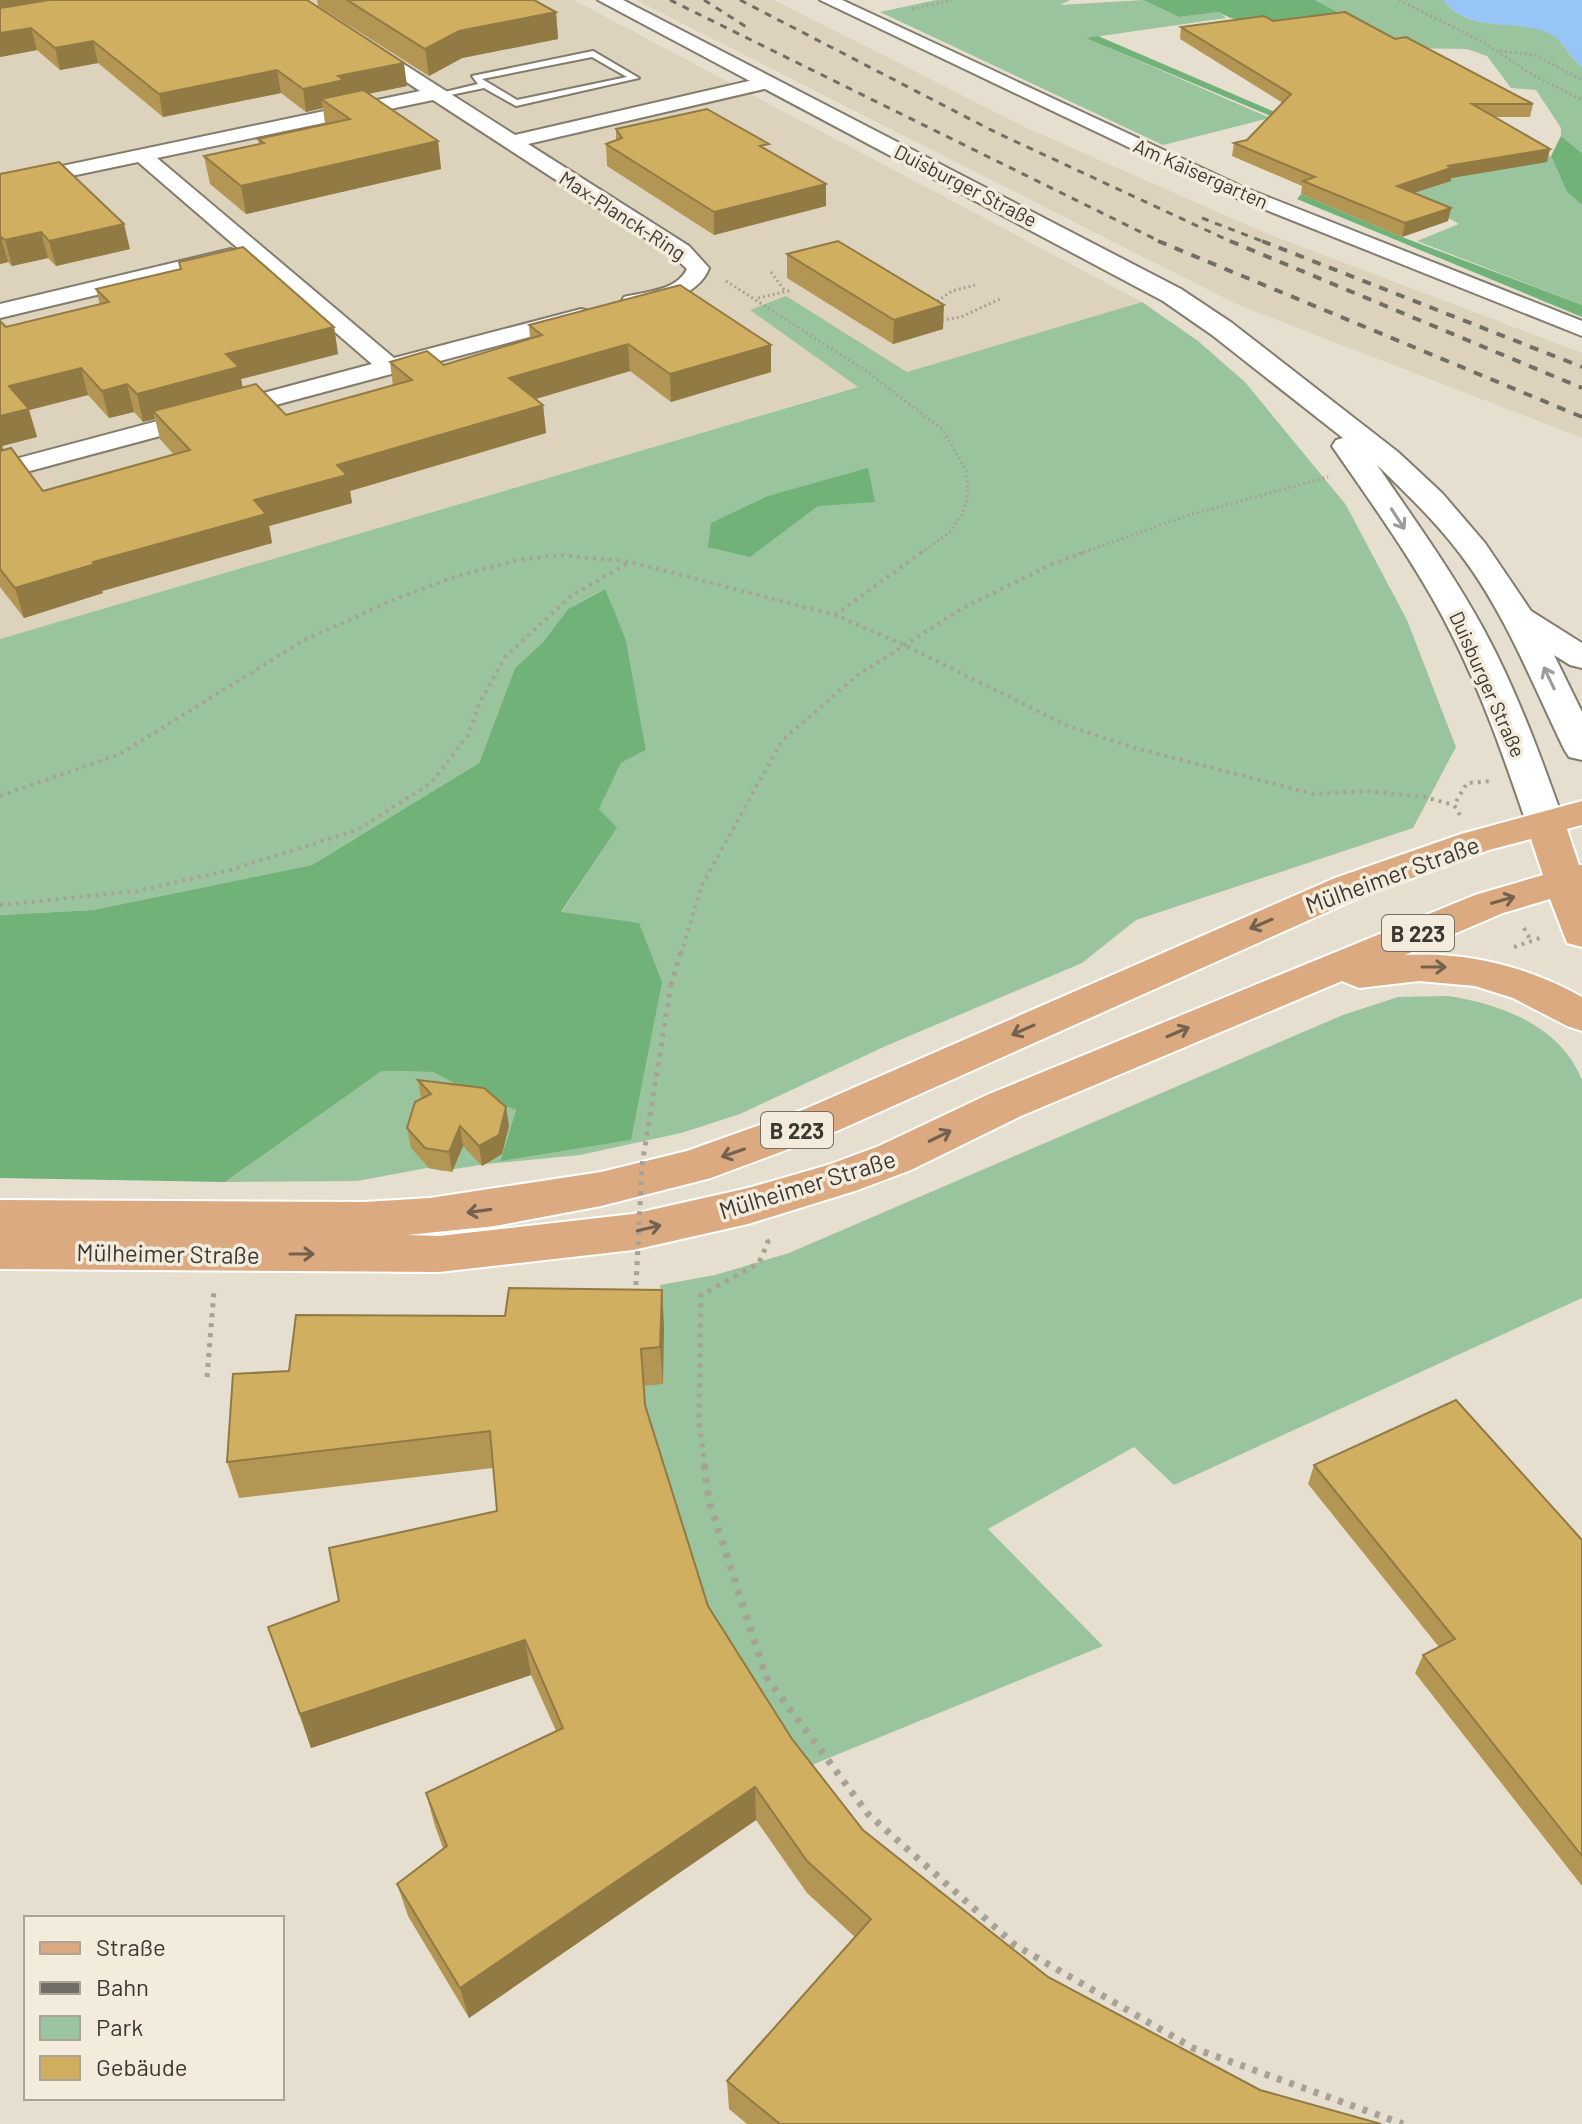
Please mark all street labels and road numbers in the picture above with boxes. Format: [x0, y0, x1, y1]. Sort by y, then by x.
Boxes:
street label: Am Kaisergarten [1130, 133, 1272, 213]
street label: Duisburger Straße [891, 139, 1041, 231]
street label: Max-Planck-Ring [555, 165, 691, 265]
street label: Duisburger Straße [1445, 607, 1531, 761]
street label: Mülheimer Straße [1301, 829, 1483, 919]
road number: B 223 [1382, 915, 1454, 951]
road number: B 223 [761, 1112, 833, 1148]
street label: Mülheimer Straße [715, 1143, 899, 1225]
street label: Mülheimer Straße [76, 1237, 260, 1269]

